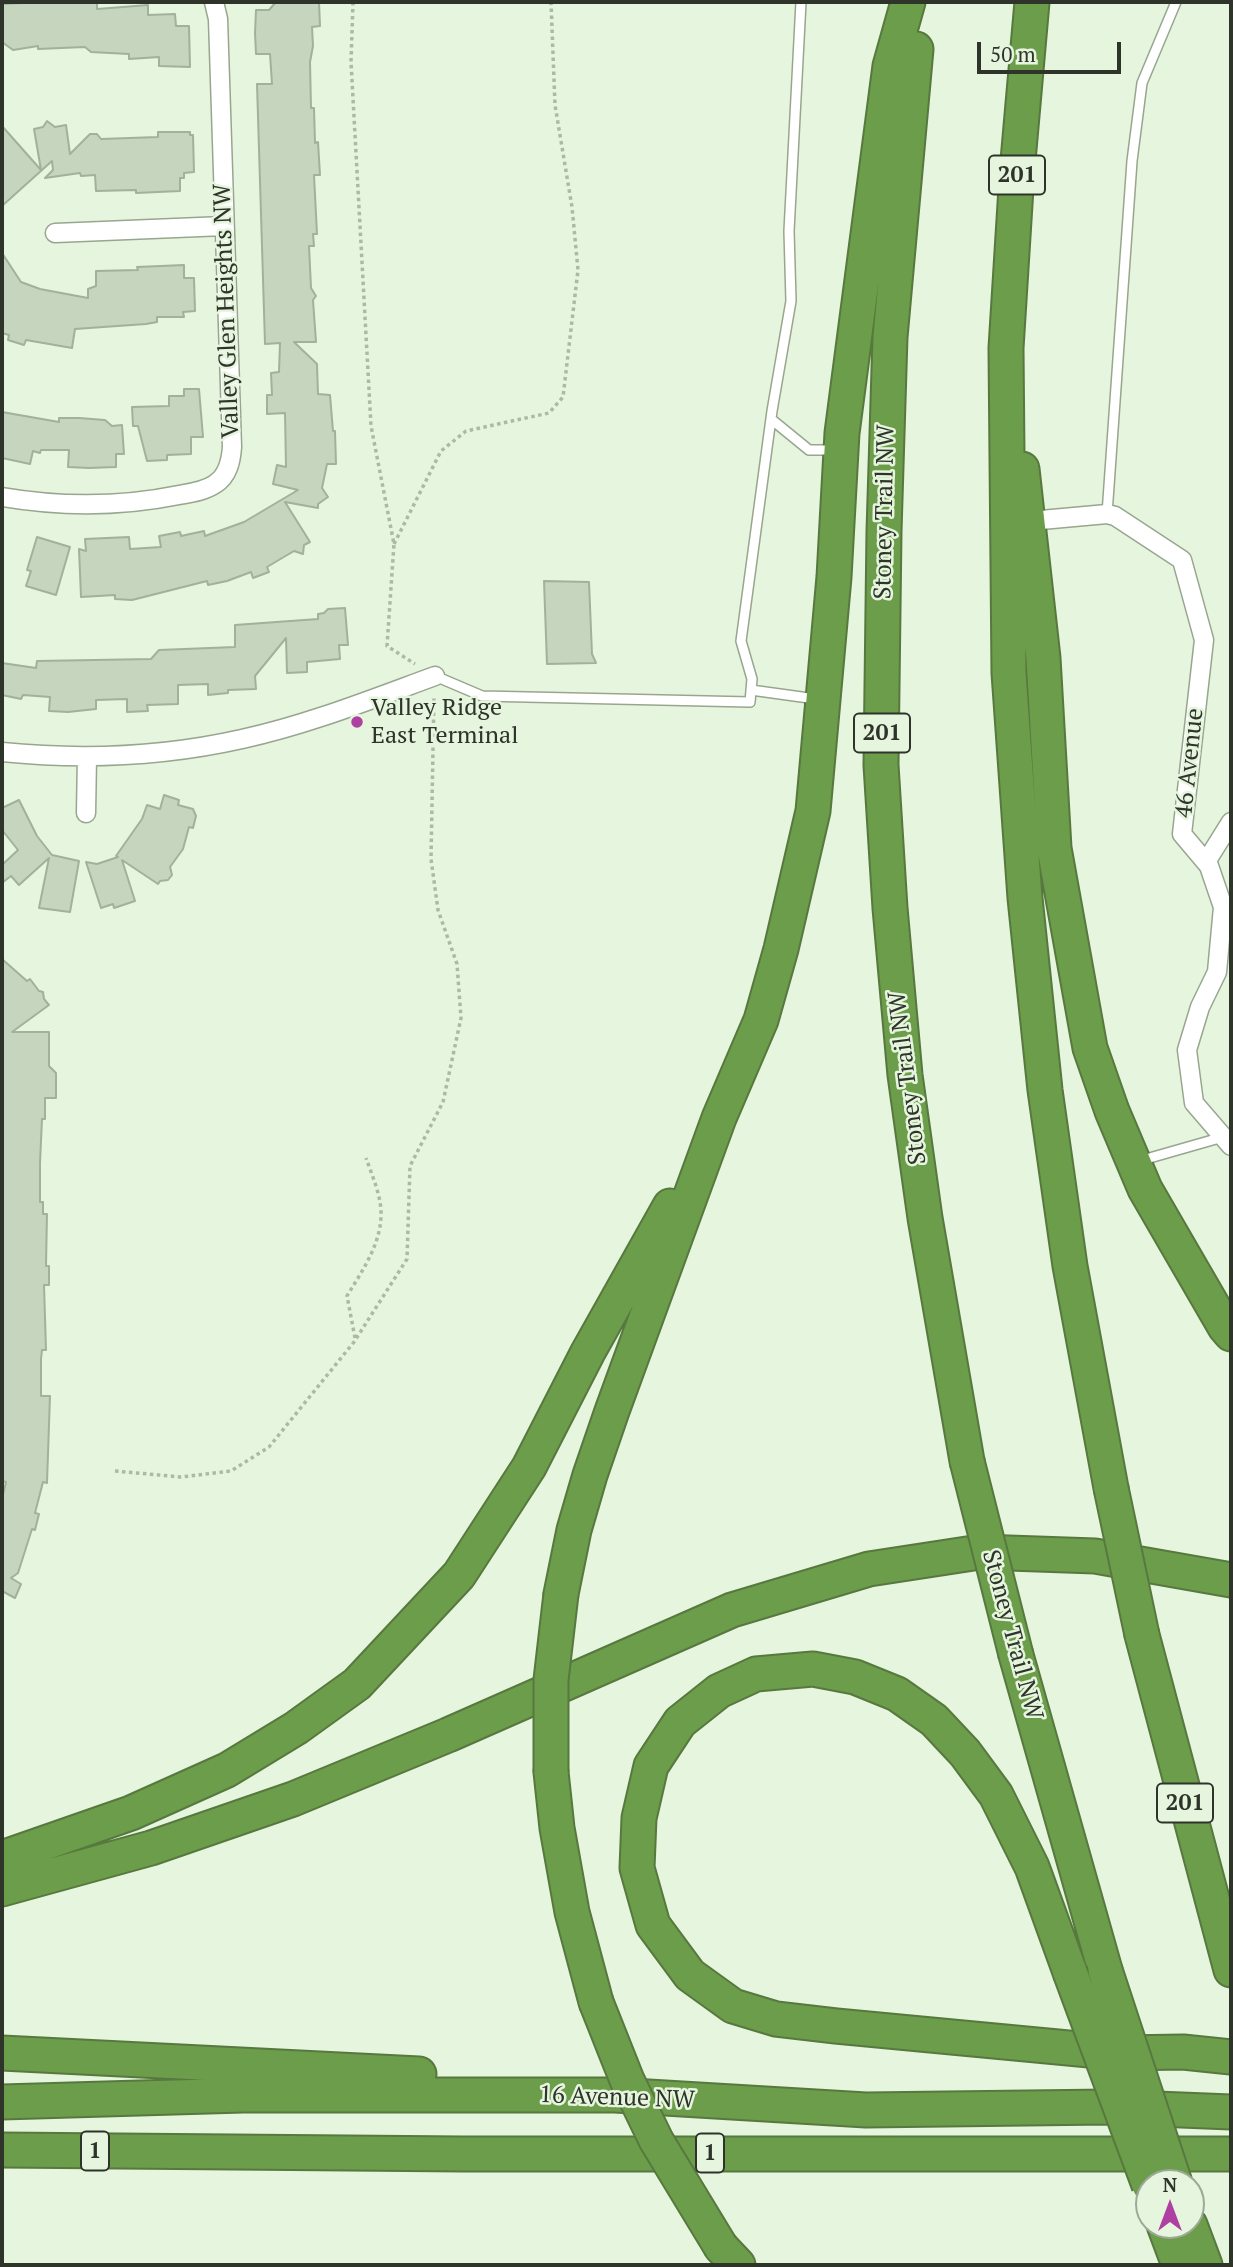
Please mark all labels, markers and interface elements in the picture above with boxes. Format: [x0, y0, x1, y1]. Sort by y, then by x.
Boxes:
scale bar [981, 28, 1124, 72]
text: 50 m [990, 40, 1036, 68]
road number: 201 [989, 156, 1045, 194]
street label: Valley Glen Heights NW [208, 183, 246, 439]
street label: Stoney Trail NW [869, 424, 901, 600]
place label: Valley Ridge East Terminal [371, 694, 518, 750]
street label: 46 Avenue [1170, 707, 1210, 819]
road number: 201 [854, 713, 910, 752]
marker: Valley Ridge East Terminal [349, 714, 365, 730]
street label: Stoney Trail NW [883, 990, 933, 1166]
street label: Stoney Trail NW [975, 1547, 1049, 1723]
road number: 201 [1157, 1784, 1213, 1822]
street label: 16 Avenue NW [539, 2081, 695, 2115]
road number: 1 [81, 2132, 109, 2170]
road number: 1 [696, 2134, 724, 2172]
north arrow [1135, 2169, 1205, 2239]
text: N [1163, 2172, 1177, 2197]

